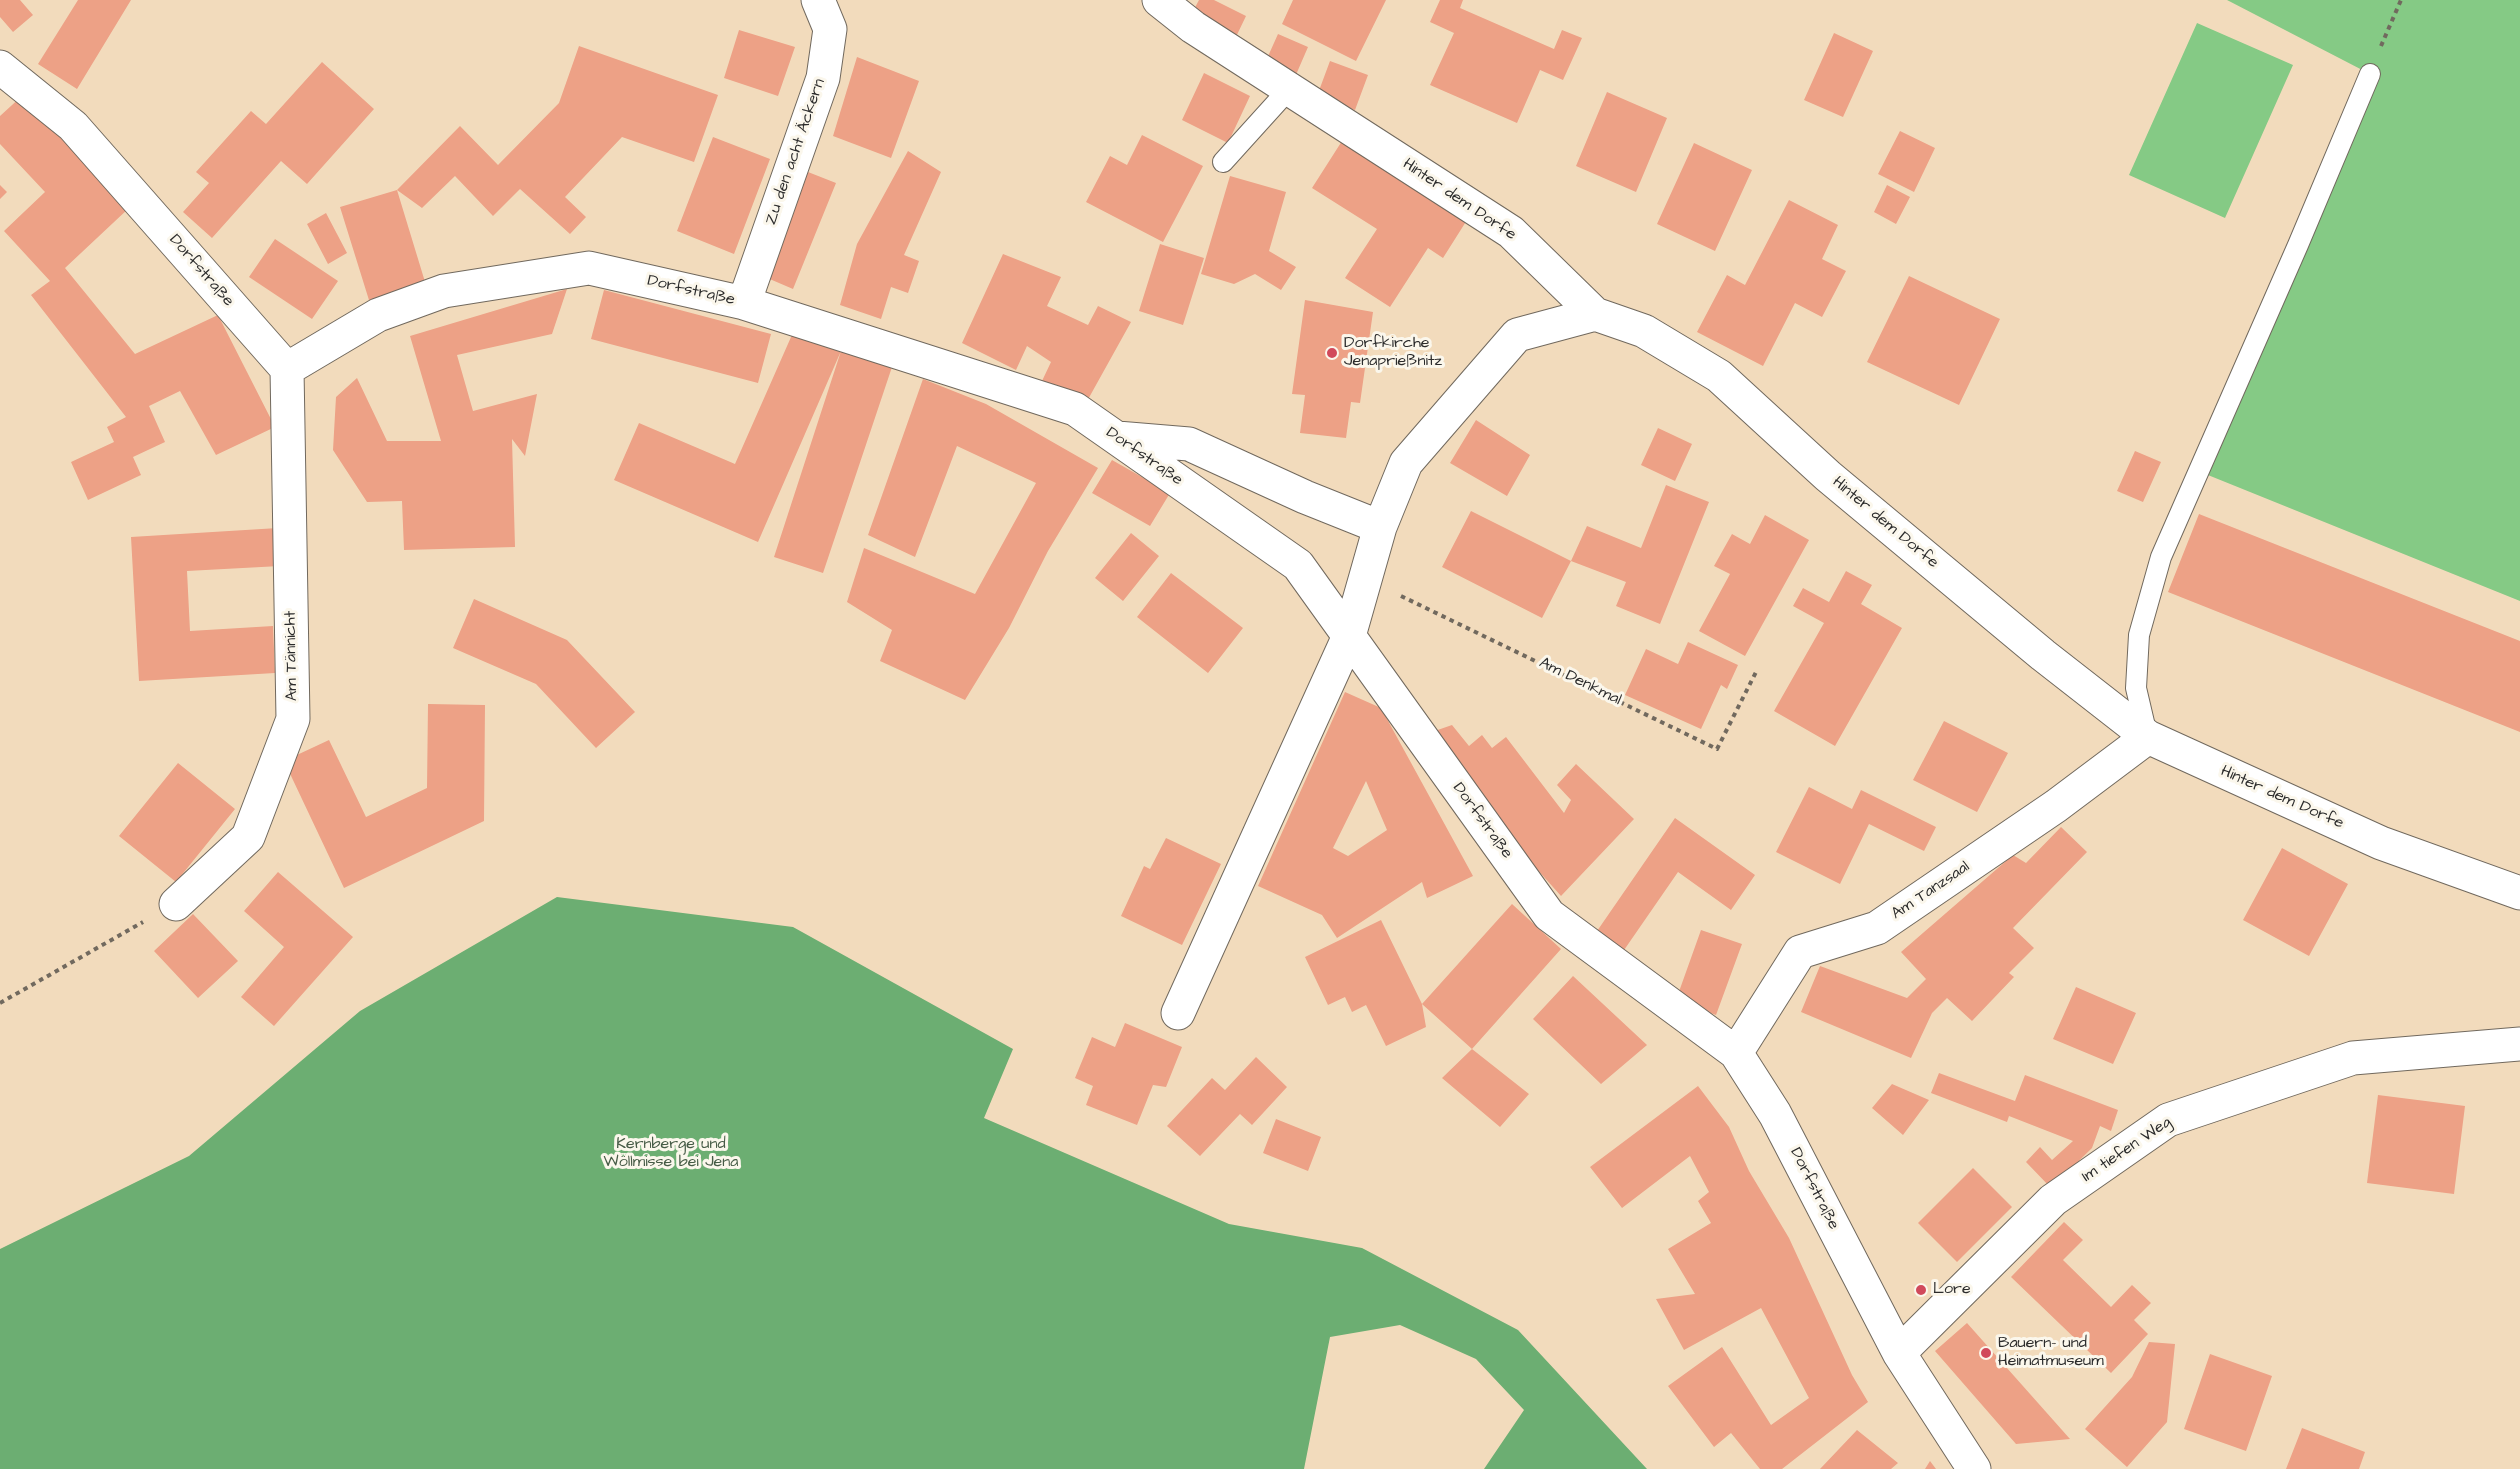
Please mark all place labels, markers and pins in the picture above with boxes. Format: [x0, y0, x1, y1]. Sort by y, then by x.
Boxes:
place label: Dorfkirche Jenaprießnitz [1344, 334, 1442, 372]
marker: Dorfkirche Jenaprießnitz [1325, 346, 1339, 360]
place label: Lore [1933, 1280, 1971, 1300]
marker: Lore [1914, 1283, 1928, 1297]
place label: Bauern- und Heimatmuseum [1998, 1334, 2104, 1372]
marker: Bauern- und Heimatmuseum [1979, 1346, 1993, 1360]

